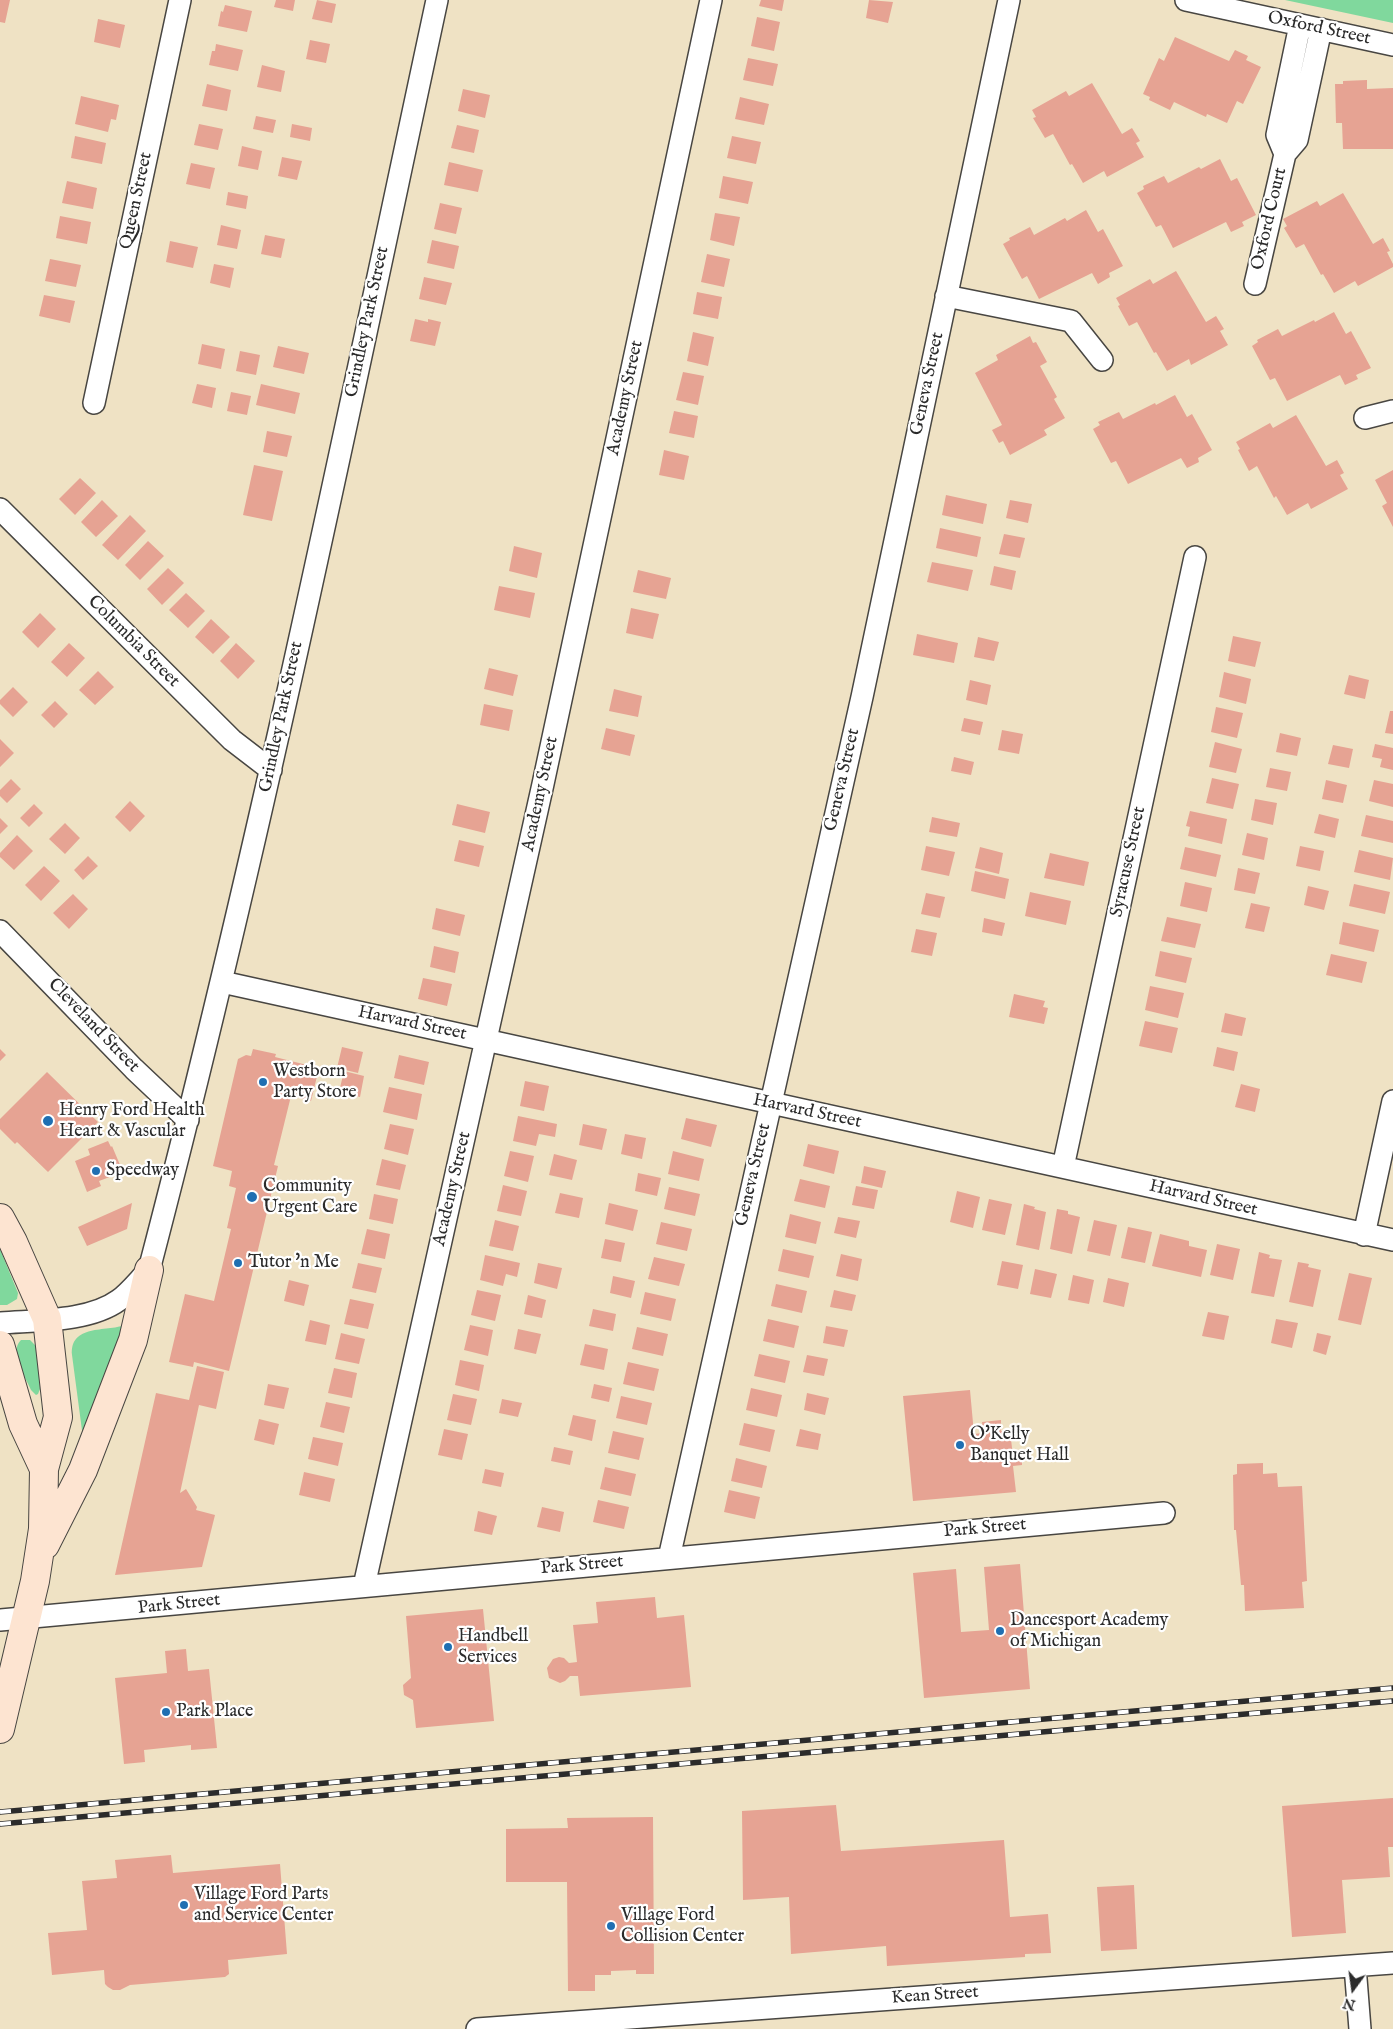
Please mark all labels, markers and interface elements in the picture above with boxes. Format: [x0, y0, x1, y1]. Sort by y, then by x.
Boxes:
street label: Oxford Street [1266, 8, 1372, 50]
street label: Queen Street [116, 150, 158, 252]
street label: Oxford Court [1248, 166, 1292, 272]
street label: Grindley Park Street [341, 245, 395, 399]
street label: Geneva Street [907, 331, 949, 437]
street label: Academy Street [603, 339, 649, 457]
street label: Columbia Street [82, 591, 184, 693]
street label: Grindley Park Street [255, 640, 309, 794]
street label: Geneva Street [821, 727, 865, 833]
street label: Academy Street [518, 735, 564, 853]
street label: Syracuse Street [1107, 805, 1151, 919]
street label: Cleveland Street [43, 974, 143, 1078]
street label: Harvard Street [356, 1002, 468, 1046]
place label: Westborn Party Store [273, 1061, 357, 1104]
marker: Westborn Party Store [257, 1076, 269, 1088]
street label: Harvard Street [751, 1090, 863, 1134]
place label: Henry Ford Health Heart & Vascular [59, 1100, 204, 1142]
marker: Henry Ford Health Heart & Vascular [41, 1114, 55, 1128]
street label: Geneva Street [732, 1122, 776, 1228]
street label: Academy Street [429, 1130, 477, 1248]
place label: Speedway [106, 1160, 179, 1182]
marker: Speedway [90, 1165, 102, 1177]
place label: Community Urgent Care [263, 1176, 358, 1218]
street label: Harvard Street [1147, 1176, 1259, 1222]
marker: Community Urgent Care [245, 1190, 259, 1204]
place label: Tutor 'n Me [248, 1252, 339, 1274]
marker: Tutor 'n Me [232, 1257, 244, 1269]
place label: O'Kelly Banquet Hall [970, 1424, 1069, 1466]
marker: O'Kelly Banquet Hall [954, 1439, 966, 1451]
street label: Park Street [943, 1515, 1027, 1543]
street label: Park Street [540, 1552, 624, 1580]
street label: Park Street [137, 1590, 221, 1620]
place label: Dancesport Academy of Michigan [1010, 1610, 1168, 1652]
marker: Dancesport Academy of Michigan [994, 1625, 1006, 1637]
place label: Handbell Services [458, 1626, 528, 1668]
marker: Handbell Services [442, 1641, 454, 1653]
place label: Park Place [176, 1701, 253, 1723]
marker: Park Place [160, 1706, 172, 1718]
place label: Village Ford Parts and Service Center [194, 1884, 333, 1926]
marker: Village Ford Parts and Service Center [178, 1899, 190, 1911]
place label: Village Ford Collision Center [621, 1905, 744, 1948]
marker: Village Ford Collision Center [605, 1920, 617, 1932]
north arrow [1328, 1964, 1378, 2014]
street label: Kean Street [891, 1982, 979, 2010]
text: N [1341, 1993, 1357, 2014]

